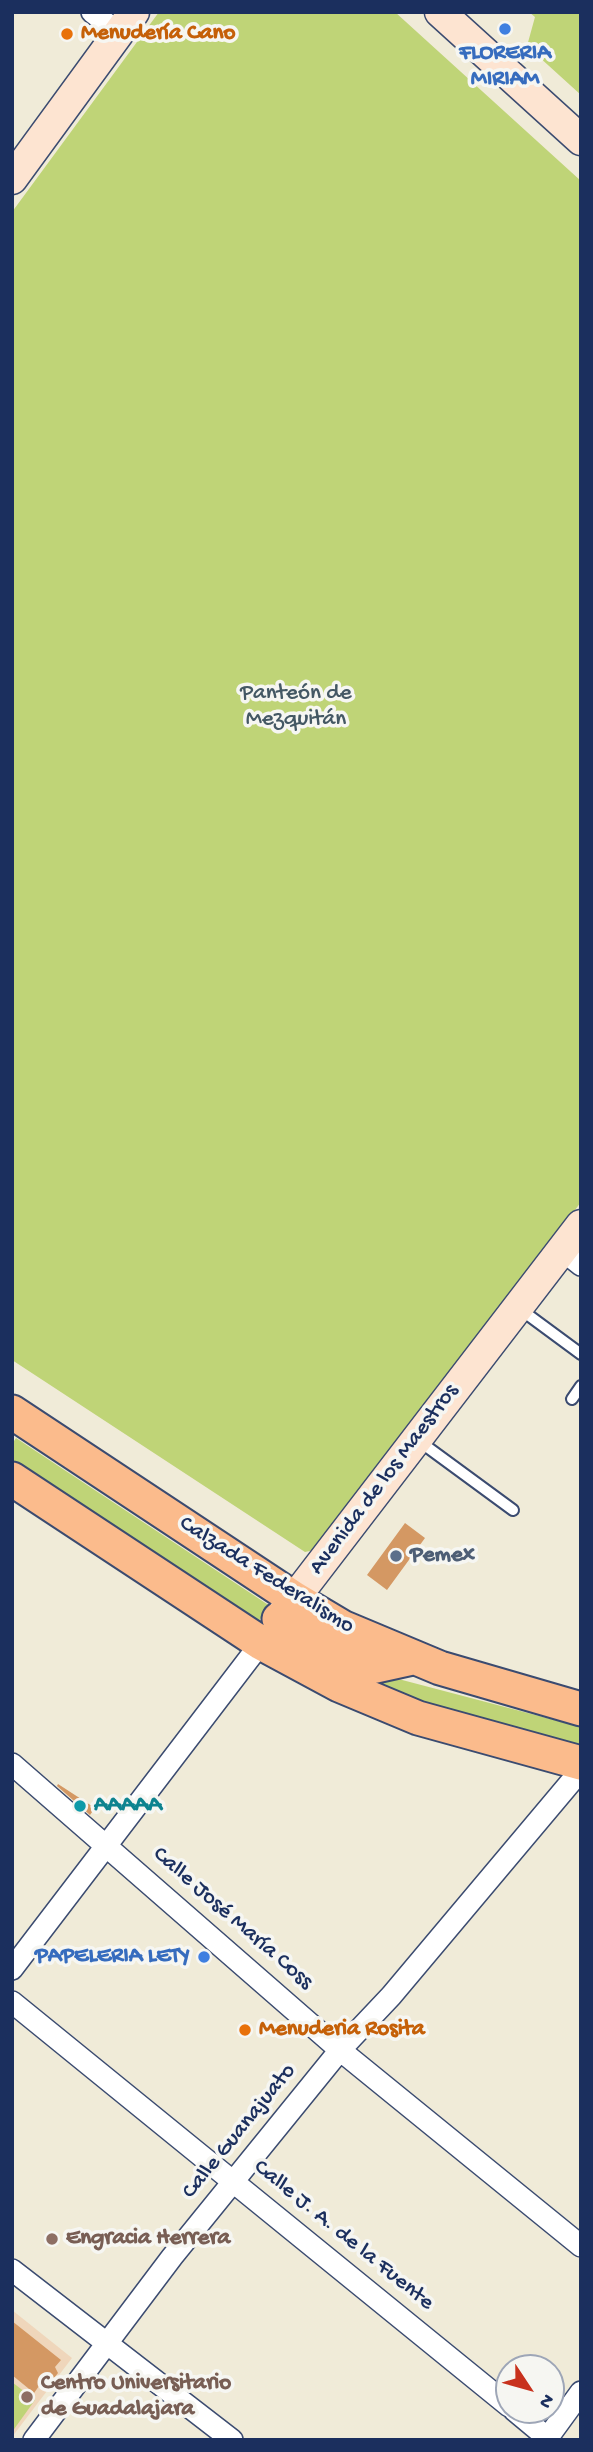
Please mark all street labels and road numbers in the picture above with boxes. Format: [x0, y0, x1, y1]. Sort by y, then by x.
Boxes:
street label: Avenida de los Maestros [304, 1379, 466, 1581]
street label: Calzada Federalismo [173, 1511, 359, 1641]
street label: Calle José María Coss [146, 1842, 318, 1996]
street label: Calle Guanajuato [177, 2059, 303, 2205]
street label: Calle J. A. de la Fuente [247, 2155, 439, 2317]

